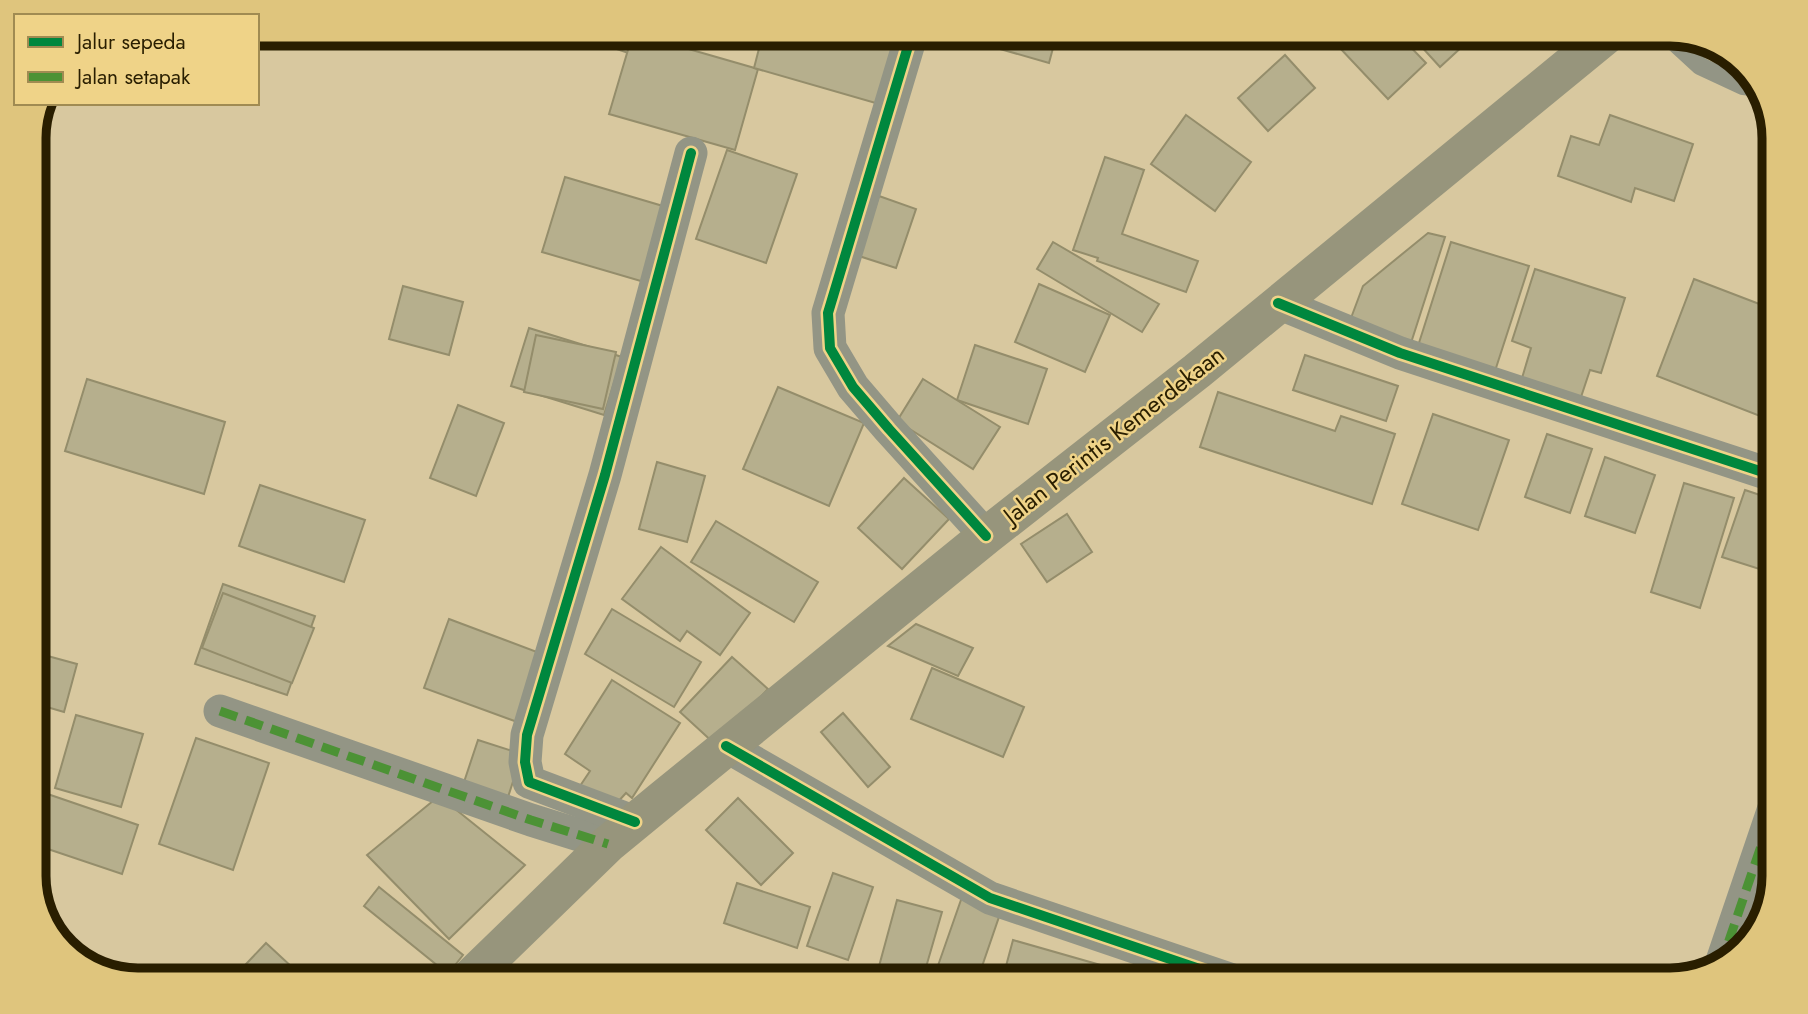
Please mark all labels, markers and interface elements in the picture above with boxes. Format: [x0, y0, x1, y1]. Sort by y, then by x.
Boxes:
legend [14, 14, 259, 105]
text: Jalur sepeda [74, 27, 186, 57]
text: Jalan setapak [74, 62, 191, 92]
street label: Jalan Perintis Kemerdekaan [993, 337, 1232, 534]

